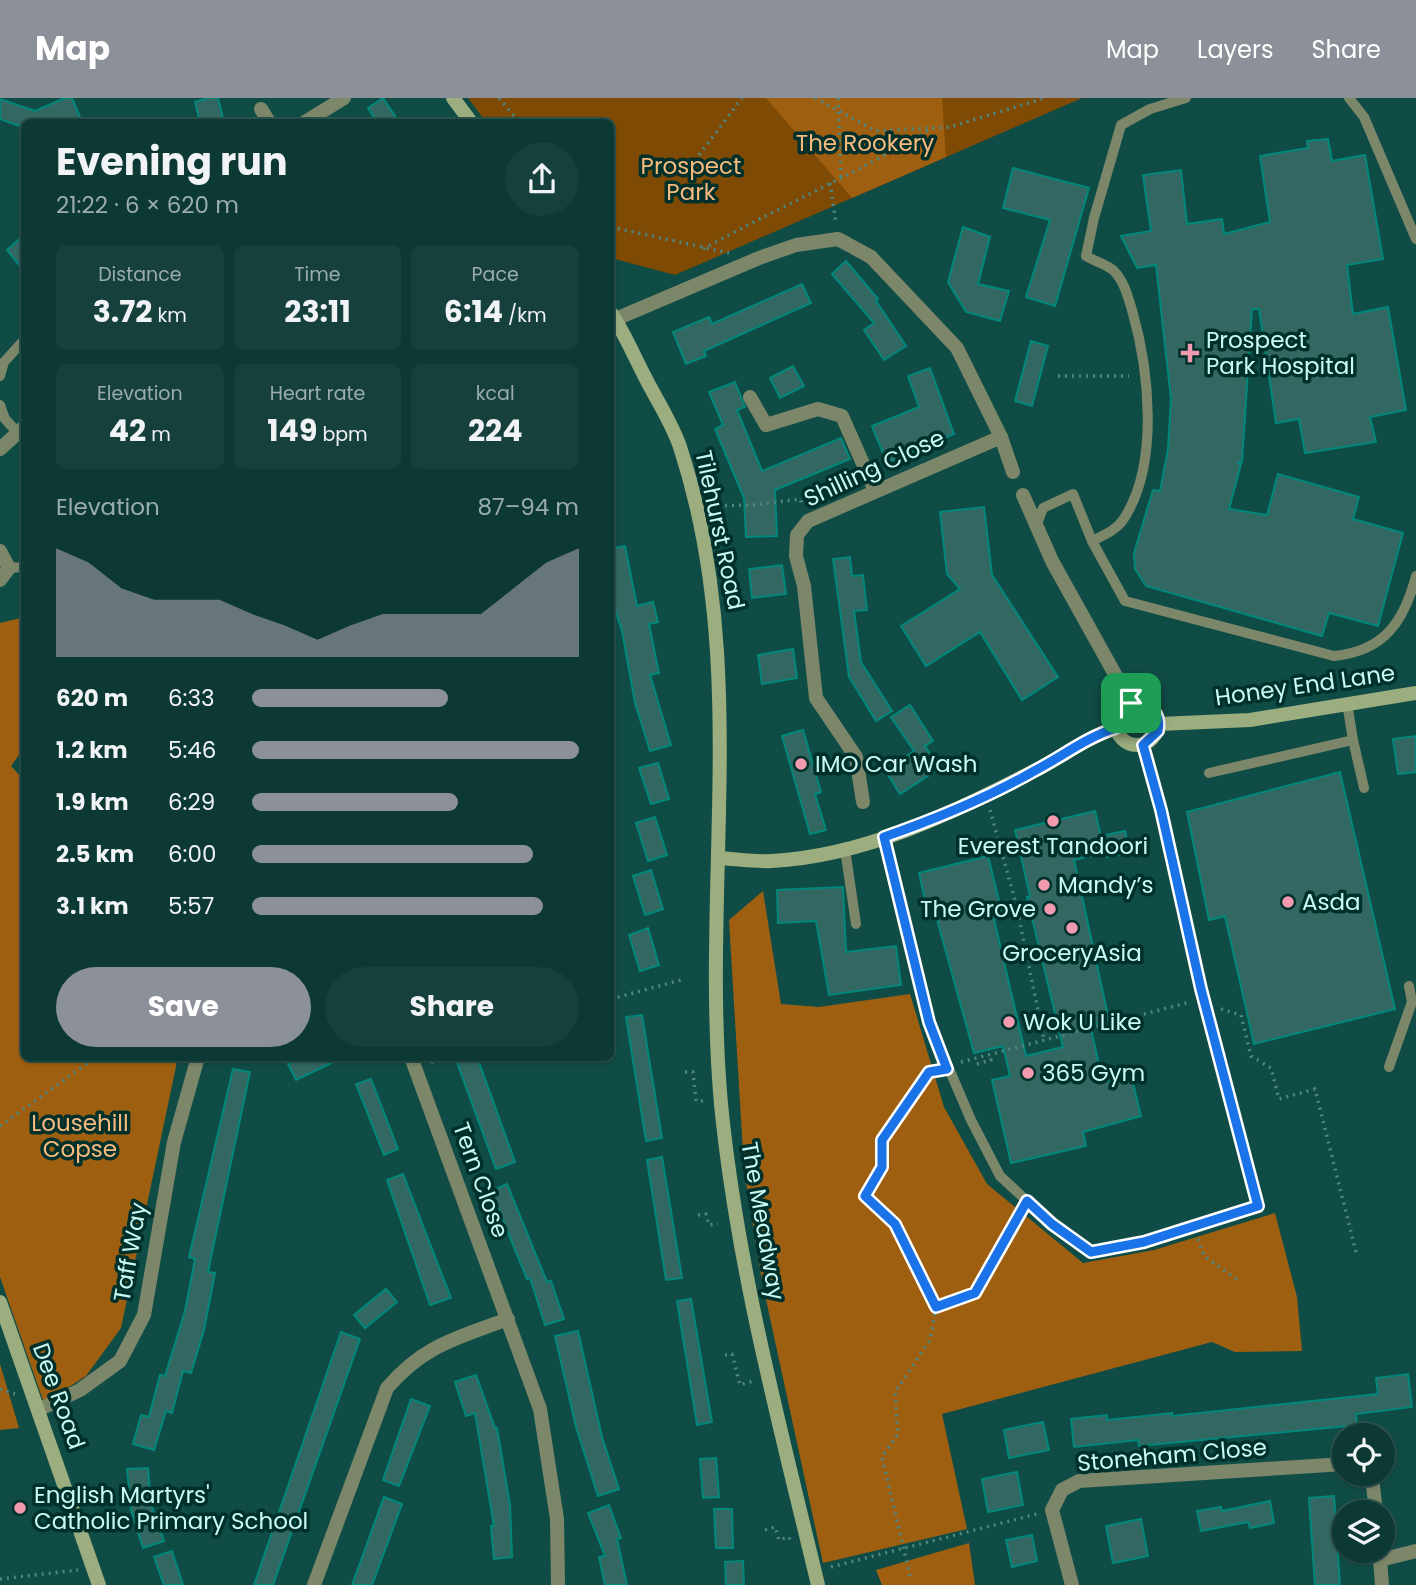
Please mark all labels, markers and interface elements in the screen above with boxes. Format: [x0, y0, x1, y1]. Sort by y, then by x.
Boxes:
text: Map [35, 25, 110, 72]
text: Map [1106, 33, 1159, 66]
text: Layers [1197, 33, 1273, 66]
text: Share [1311, 33, 1381, 66]
park label: The Rookery [796, 127, 934, 159]
text: Evening run [56, 135, 288, 188]
button: share [505, 142, 579, 216]
park label: Prospect Park [641, 150, 741, 208]
text: 21:22 · 6 × 620 m [56, 189, 239, 221]
text: Distance [98, 261, 181, 288]
text: Time [294, 261, 341, 288]
text: Pace [472, 261, 519, 288]
text: 3.72 [93, 290, 153, 333]
text: 23:11 [284, 290, 351, 333]
text: 6:14 [444, 290, 503, 333]
text: km [153, 302, 187, 329]
text: /km [503, 302, 547, 329]
place label: Prospect Park Hospital [1206, 324, 1355, 382]
marker: Prospect Park Hospital [1180, 343, 1200, 363]
text: Elevation [97, 380, 183, 407]
text: Heart rate [270, 380, 365, 407]
text: kcal [476, 380, 515, 407]
text: 42 [109, 409, 146, 452]
text: 149 [267, 409, 317, 452]
text: 224 [468, 409, 522, 452]
text: m [146, 421, 171, 448]
text: bpm [317, 421, 368, 448]
street label: Shilling Close [799, 421, 949, 515]
street label: Tilehurst Road [687, 447, 753, 613]
text: Elevation [56, 491, 160, 523]
text: 87–94 m [478, 491, 579, 523]
street label: Honey End Lane [1213, 657, 1397, 713]
pin [1101, 673, 1161, 733]
text: 620 m [56, 682, 128, 714]
text: 6:33 [168, 682, 215, 714]
icon: arrive [1112, 684, 1150, 722]
text: 1.2 km [56, 734, 128, 766]
text: 5:46 [168, 734, 216, 766]
place label: IMO Car Wash [815, 748, 977, 780]
marker: IMO Car Wash [793, 756, 809, 772]
text: 1.9 km [56, 786, 129, 818]
text: 6:29 [168, 786, 215, 818]
marker: Everest Tandoori [1045, 813, 1061, 829]
place label: Everest Tandoori [958, 830, 1148, 862]
text: 2.5 km [56, 838, 134, 870]
text: 6:00 [168, 838, 216, 870]
place label: Mandy’s [1058, 869, 1154, 901]
marker: Mandy’s [1036, 877, 1052, 893]
place label: Asda [1302, 886, 1361, 918]
text: 3.1 km [56, 890, 129, 922]
text: 5:57 [168, 890, 214, 922]
place label: The Grove [920, 893, 1036, 925]
marker: Asda [1280, 894, 1296, 910]
marker: The Grove [1042, 901, 1058, 917]
marker: GroceryAsia [1064, 920, 1080, 936]
place label: GroceryAsia [1002, 937, 1142, 969]
button: Save [56, 967, 311, 1047]
button: Share [325, 967, 579, 1047]
place label: Wok U Like [1023, 1006, 1142, 1038]
marker: Wok U Like [1001, 1014, 1017, 1030]
place label: 365 Gym [1042, 1057, 1145, 1089]
marker: 365 Gym [1020, 1065, 1036, 1081]
park label: Lousehill Copse [31, 1107, 129, 1165]
street label: Tern Close [445, 1118, 517, 1242]
street label: The Meadway [733, 1139, 793, 1303]
street label: Taff Way [106, 1200, 154, 1304]
street label: Dee Road [25, 1338, 93, 1454]
map controls [1332, 1423, 1395, 1563]
button: locate [1332, 1423, 1395, 1486]
street label: Stoneham Close [1076, 1431, 1268, 1479]
place label: English Martyrs' Catholic Primary School [34, 1479, 308, 1537]
marker: English Martyrs' Catholic Primary School [12, 1500, 28, 1516]
button: layers [1332, 1500, 1395, 1563]

